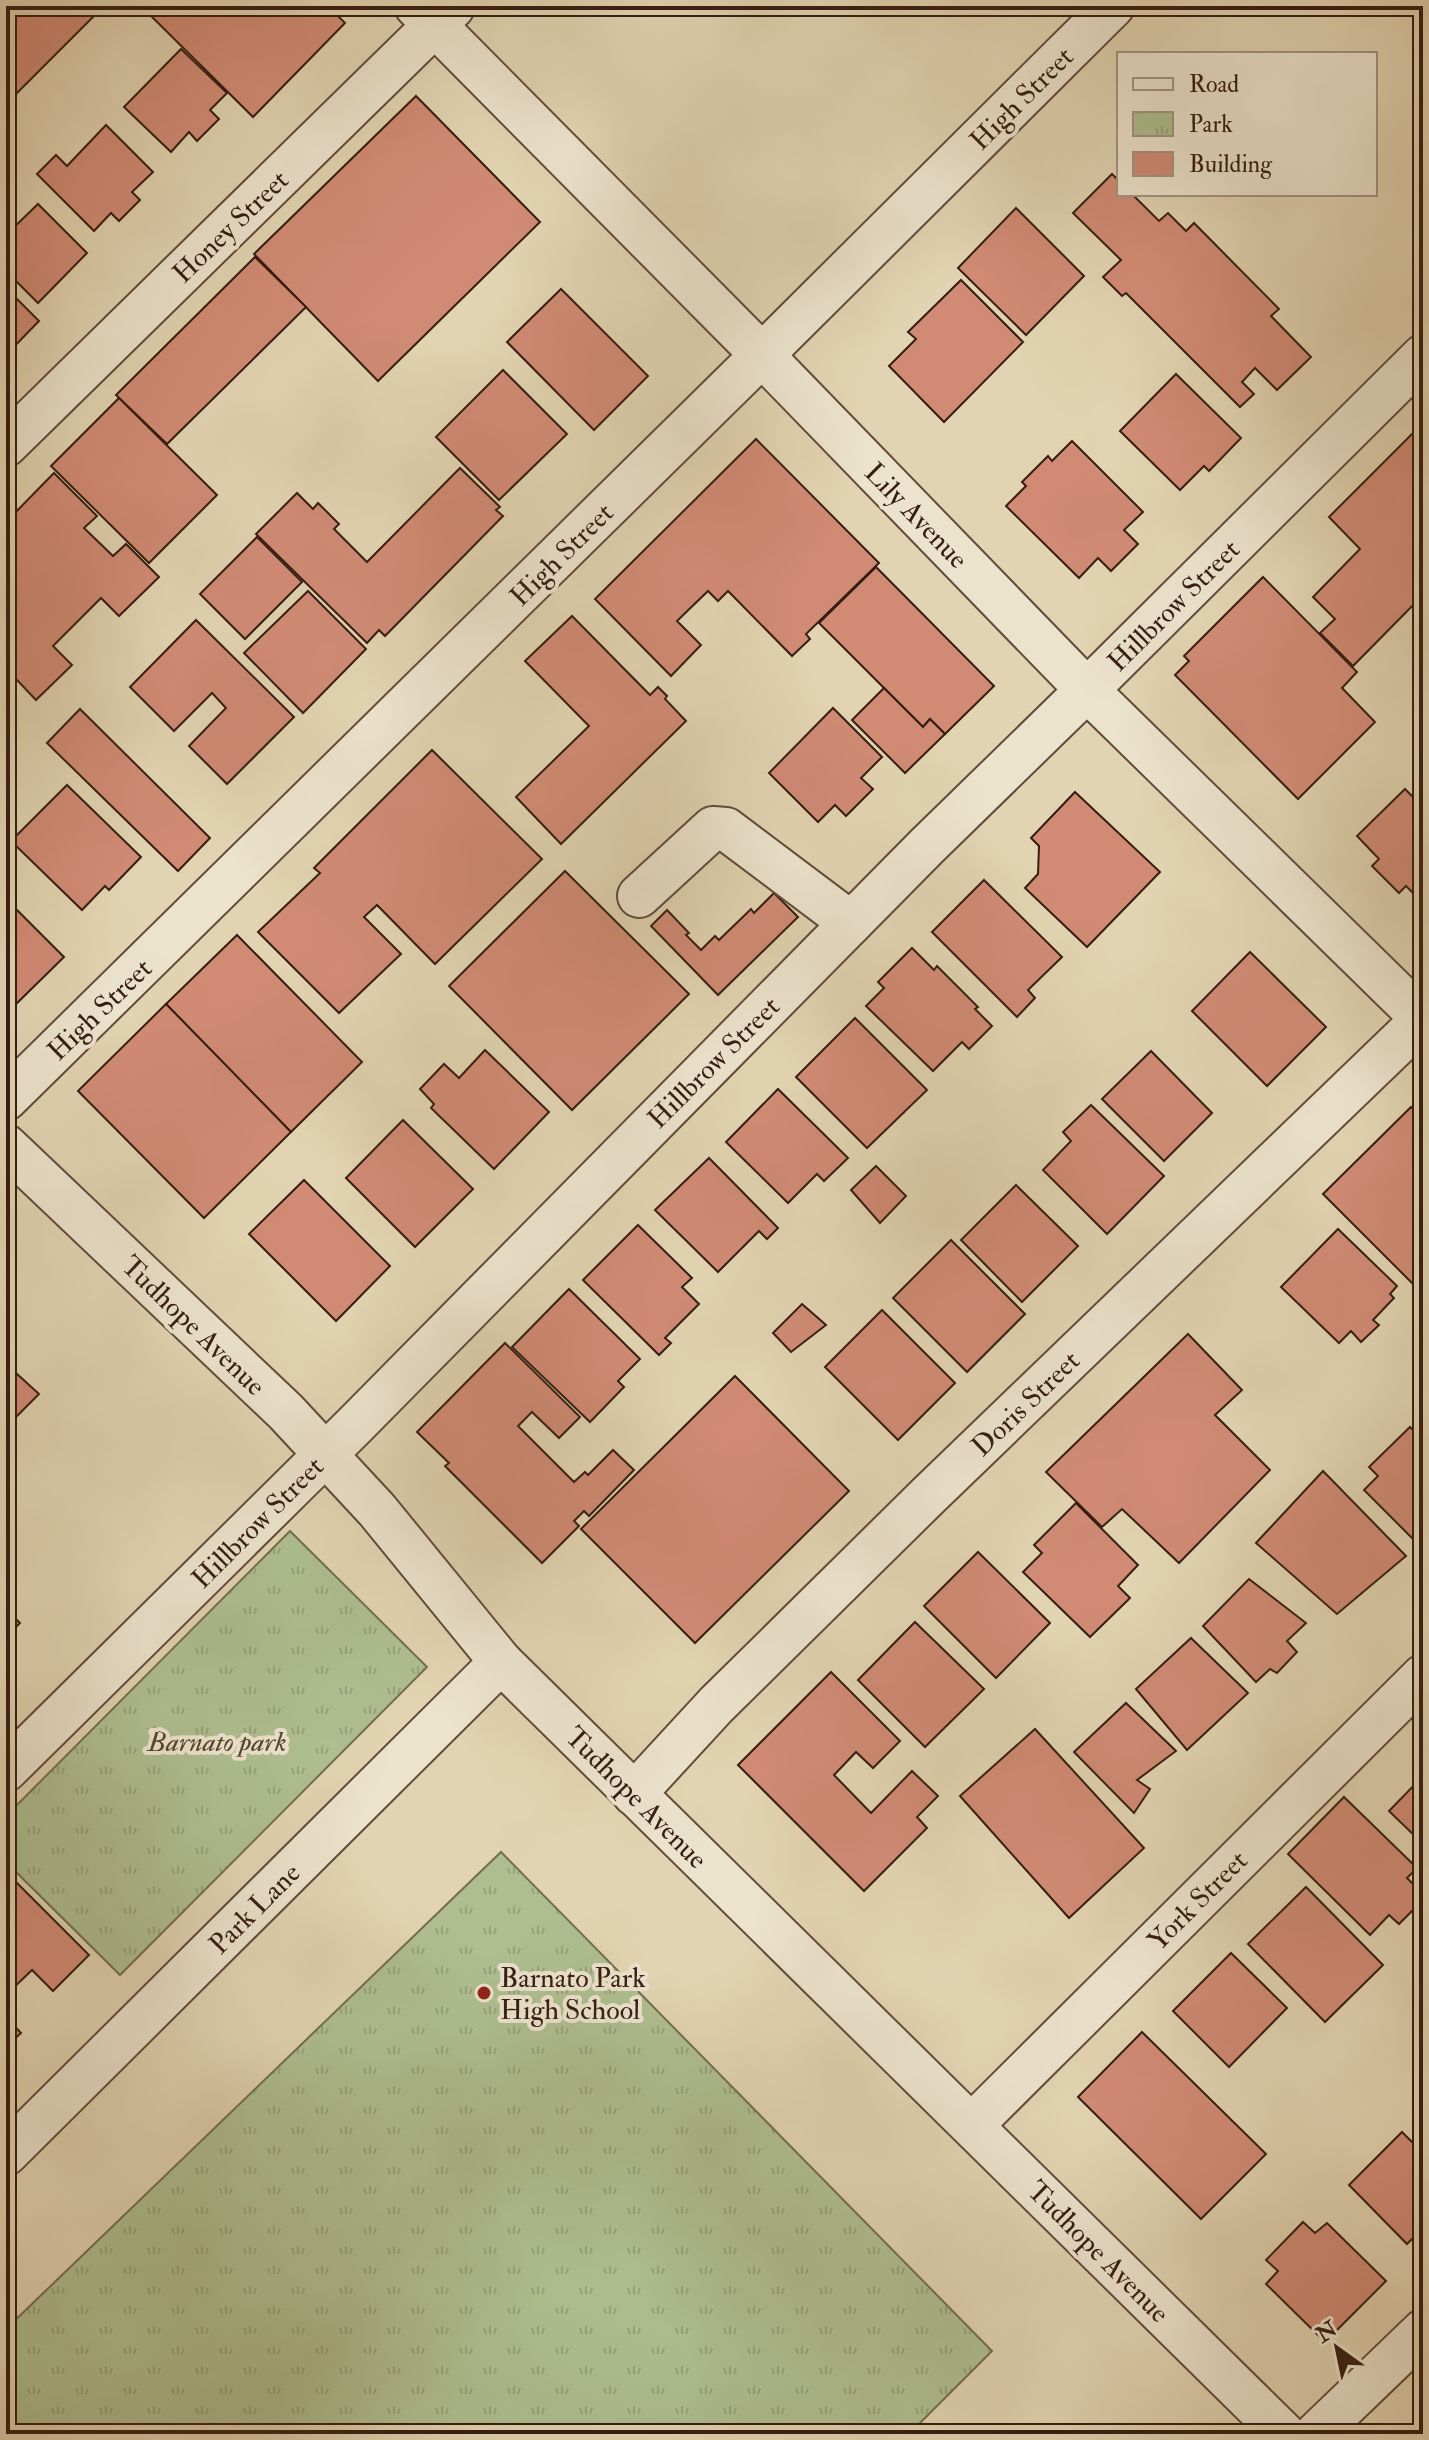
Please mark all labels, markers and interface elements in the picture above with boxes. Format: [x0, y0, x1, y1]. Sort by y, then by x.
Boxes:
street label: High Street [963, 40, 1081, 158]
legend [1117, 52, 1377, 196]
text: Road [1189, 69, 1239, 100]
text: Park [1189, 109, 1233, 140]
text: Building [1189, 149, 1273, 180]
street label: Honey Street [166, 163, 296, 291]
street label: Lily Avenue [857, 456, 975, 577]
street label: High Street [503, 496, 621, 614]
street label: Hillbrow Street [1101, 533, 1247, 679]
street label: High Street [40, 952, 160, 1069]
street label: Hillbrow Street [641, 990, 787, 1136]
street label: Tudhope Avenue [113, 1248, 273, 1404]
street label: Doris Street [965, 1344, 1088, 1464]
street label: Hillbrow Street [185, 1450, 331, 1596]
street label: Tudhope Avenue [557, 1720, 715, 1877]
park label: Barnato park [145, 1725, 287, 1760]
street label: York Street [1141, 1844, 1255, 1958]
street label: Park Lane [202, 1856, 308, 1962]
place label: Barnato Park High School [500, 1961, 646, 2028]
marker: Barnato Park High School [475, 1984, 493, 2002]
street label: Tudhope Avenue [1019, 2174, 1177, 2331]
north arrow [1297, 2308, 1377, 2388]
text: N [1310, 2315, 1343, 2350]

